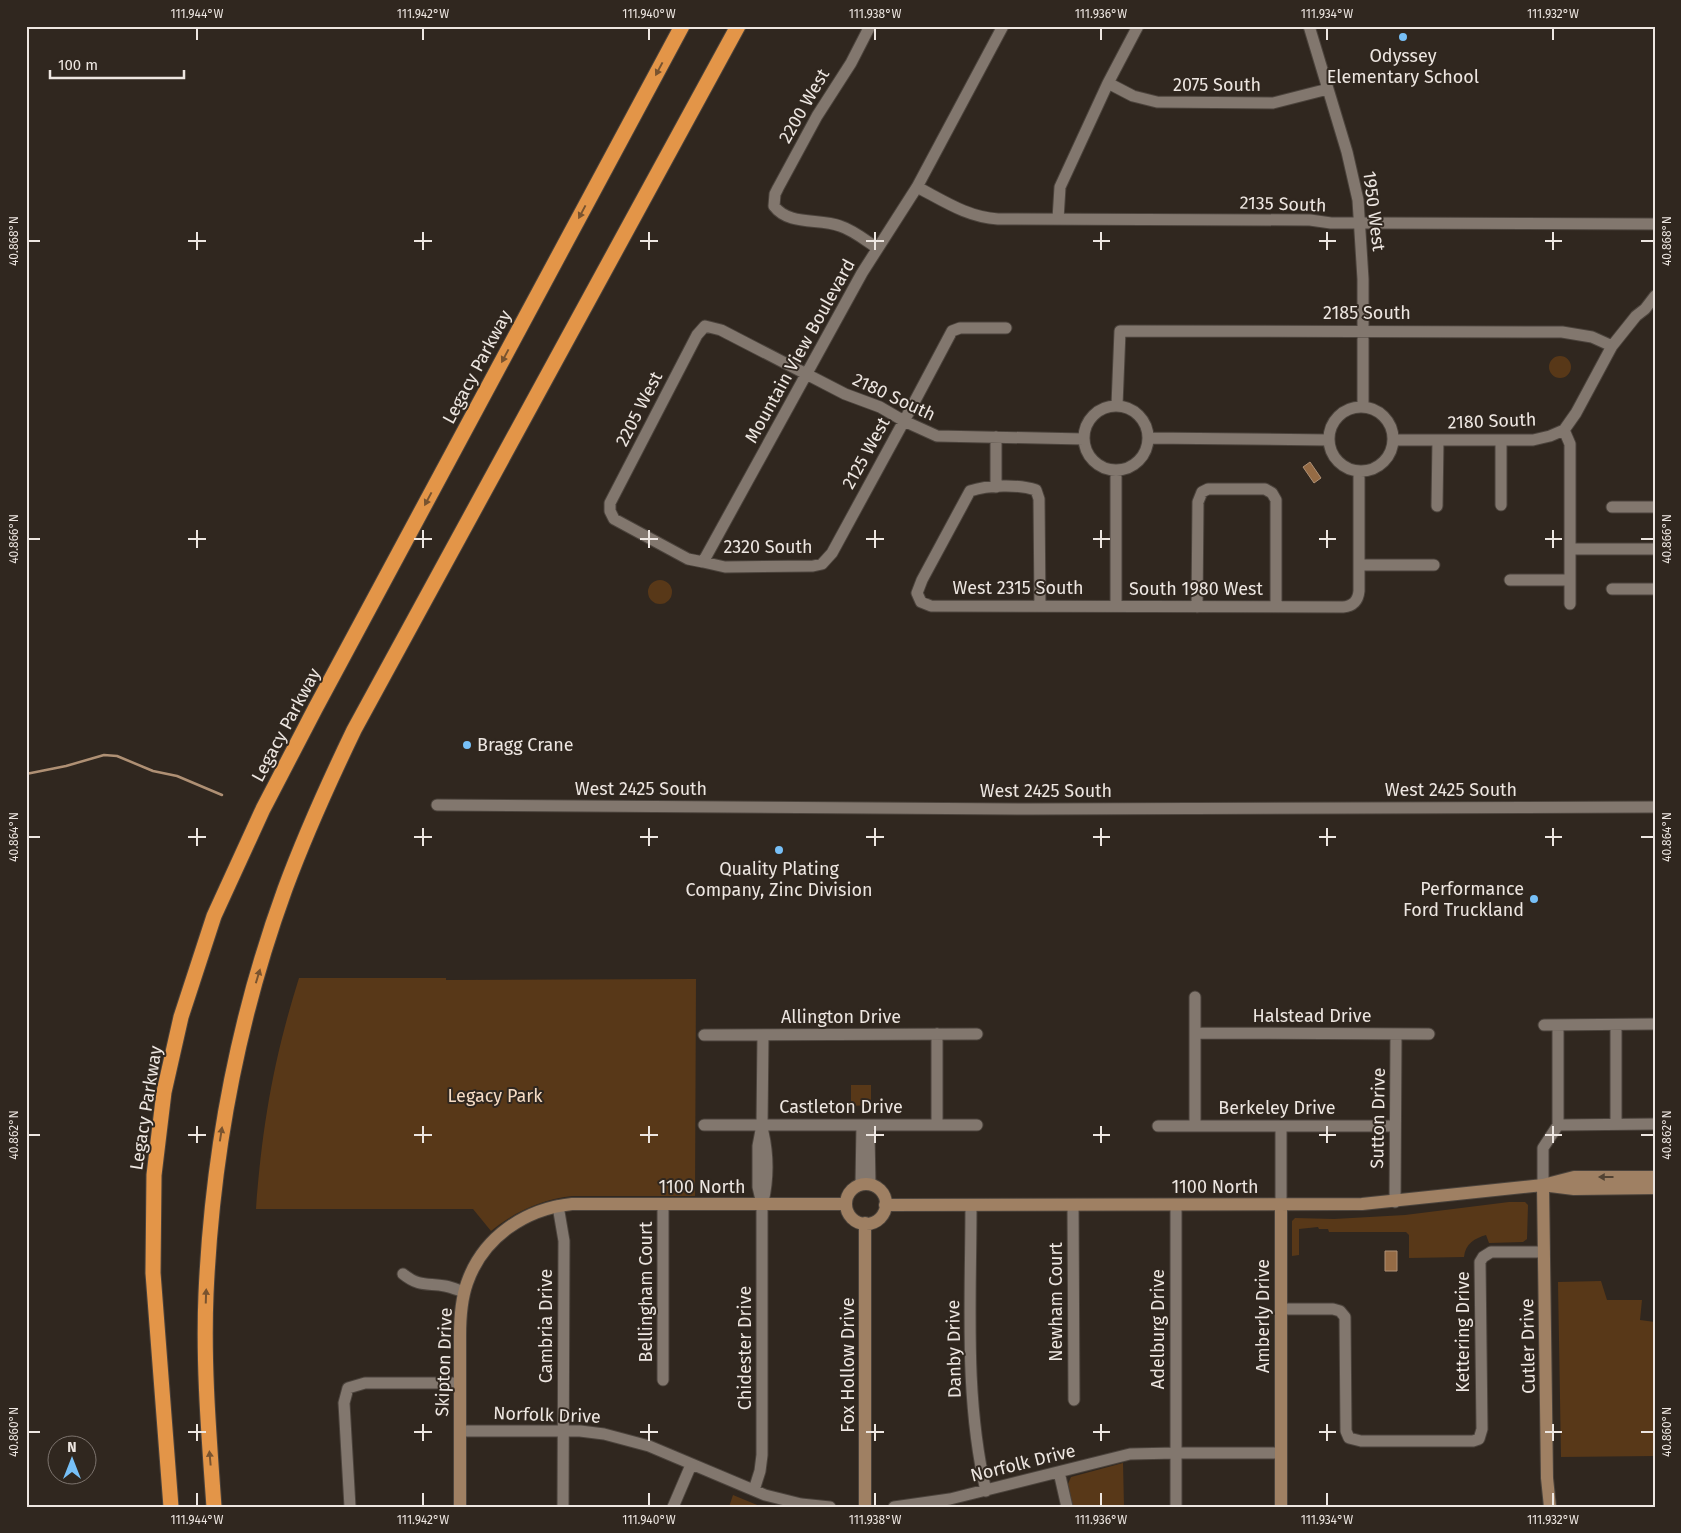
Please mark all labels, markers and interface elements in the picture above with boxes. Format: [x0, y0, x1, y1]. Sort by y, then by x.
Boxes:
text: 111.944°W [171, 7, 224, 21]
text: 111.942°W [397, 7, 449, 21]
text: 111.940°W [622, 7, 676, 21]
text: 111.938°W [849, 7, 901, 21]
text: 111.936°W [1075, 7, 1127, 21]
text: 111.934°W [1301, 7, 1353, 21]
text: 111.932°W [1527, 7, 1579, 21]
marker: Odyssey Elementary School [1397, 31, 1409, 43]
place label: Odyssey Elementary School [1327, 45, 1479, 88]
scale bar [50, 48, 184, 80]
text: 100 m [58, 56, 98, 74]
one-way arrow [655, 62, 663, 77]
street label: 2200 West [774, 65, 834, 147]
street label: 2075 South [1173, 74, 1261, 96]
street label: 1950 West [1358, 170, 1390, 253]
street label: 2135 South [1239, 191, 1327, 217]
one-way arrow [578, 205, 586, 220]
text: 40.868°N [7, 216, 21, 266]
text: 40.868°N [1660, 216, 1674, 266]
street label: Mountain View Boulevard [740, 255, 860, 447]
street label: 2185 South [1323, 302, 1411, 324]
street label: Legacy Parkway [438, 306, 516, 428]
one-way arrow [501, 348, 509, 363]
street label: 2205 West [611, 367, 667, 450]
street label: 2180 South [849, 368, 939, 426]
street label: 2180 South [1447, 408, 1537, 434]
street label: 2125 West [837, 413, 895, 493]
one-way arrow [424, 491, 432, 506]
text: 40.866°N [7, 514, 21, 564]
text: 40.866°N [1660, 514, 1674, 564]
street label: 2320 South [723, 536, 813, 558]
street label: West 2315 South [953, 577, 1083, 599]
street label: South 1980 West [1129, 578, 1263, 600]
street label: Legacy Parkway [247, 664, 325, 786]
place label: Bragg Crane [477, 734, 574, 756]
marker: Bragg Crane [461, 739, 473, 751]
street label: West 2425 South [575, 778, 707, 800]
street label: West 2425 South [1385, 779, 1517, 801]
street label: West 2425 South [980, 780, 1112, 802]
text: 40.864°N [7, 812, 21, 862]
text: 40.864°N [1660, 812, 1674, 862]
marker: Quality Plating Company, Zinc Division [773, 844, 785, 856]
place label: Quality Plating Company, Zinc Division [685, 858, 873, 901]
place label: Performance Ford Truckland [1403, 878, 1524, 921]
marker: Performance Ford Truckland [1528, 893, 1540, 905]
one-way arrow [254, 968, 262, 983]
street label: Halstead Drive [1253, 1005, 1371, 1027]
street label: Allington Drive [781, 1006, 901, 1028]
street label: Legacy Parkway [125, 1044, 167, 1172]
street label: Sutton Drive [1366, 1067, 1390, 1169]
park label: Legacy Park [448, 1085, 543, 1107]
street label: Castleton Drive [779, 1096, 903, 1118]
street label: Berkeley Drive [1218, 1097, 1336, 1119]
text: 40.862°N [7, 1110, 21, 1160]
text: 40.862°N [1660, 1110, 1674, 1160]
one-way arrow [218, 1126, 226, 1142]
one-way arrow [1598, 1173, 1614, 1181]
street label: 1100 North [659, 1176, 746, 1198]
street label: 1100 North [1172, 1176, 1259, 1198]
street label: Bellingham Court [635, 1221, 657, 1362]
street label: Newham Court [1045, 1242, 1067, 1362]
street label: Amberly Drive [1252, 1259, 1274, 1373]
street label: Cambria Drive [535, 1269, 557, 1383]
street label: Adelburg Drive [1147, 1269, 1169, 1389]
street label: Kettering Drive [1452, 1271, 1474, 1393]
street label: Chidester Drive [734, 1286, 756, 1410]
one-way arrow [202, 1288, 210, 1304]
street label: Fox Hollow Drive [837, 1297, 859, 1433]
street label: Cutler Drive [1516, 1298, 1540, 1394]
street label: Danby Drive [942, 1300, 966, 1398]
street label: Skipton Drive [431, 1307, 457, 1417]
street label: Norfolk Drive [493, 1402, 601, 1428]
text: 40.860°N [7, 1407, 21, 1457]
text: 40.860°N [1660, 1407, 1674, 1457]
north arrow [48, 1436, 98, 1486]
text: N [67, 1439, 77, 1456]
street label: Norfolk Drive [968, 1439, 1078, 1487]
one-way arrow [206, 1450, 214, 1466]
text: 111.944°W [171, 1513, 224, 1527]
text: 111.942°W [397, 1513, 449, 1527]
text: 111.940°W [622, 1513, 676, 1527]
text: 111.938°W [849, 1513, 901, 1527]
text: 111.936°W [1075, 1513, 1127, 1527]
text: 111.934°W [1301, 1513, 1353, 1527]
text: 111.932°W [1527, 1513, 1579, 1527]

